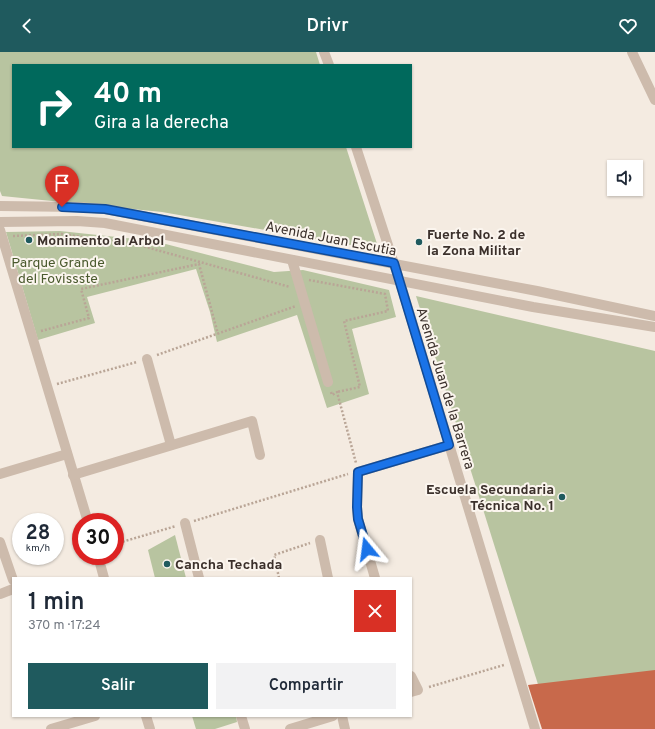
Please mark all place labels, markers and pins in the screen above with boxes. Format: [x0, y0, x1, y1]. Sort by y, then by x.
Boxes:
pin [45, 166, 79, 207]
place label: Fuerte No. 2 de la Zona Militar [427, 227, 525, 260]
place label: Monimento al Arbol [37, 233, 164, 250]
marker: Monimento al Arbol [24, 235, 34, 245]
marker: Fuerte No. 2 de la Zona Militar [414, 237, 424, 247]
place label: Escuela Secundaria Técnica No. 1 [426, 482, 554, 515]
marker: Escuela Secundaria Técnica No. 1 [557, 492, 567, 502]
place label: Cancha Techada [175, 557, 282, 574]
marker: Cancha Techada [162, 559, 172, 569]

